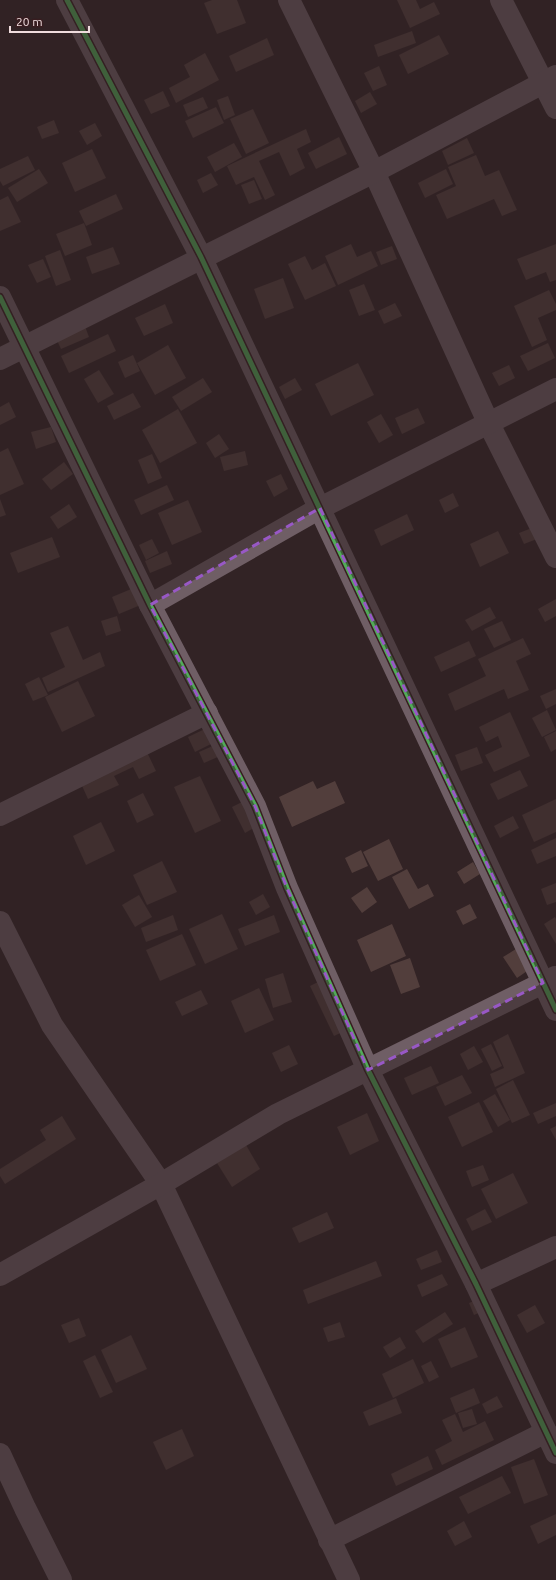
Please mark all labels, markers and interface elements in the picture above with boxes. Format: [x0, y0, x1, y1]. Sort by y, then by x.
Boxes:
scale bar [10, 8, 89, 34]
text: 20 m [16, 15, 43, 28]

